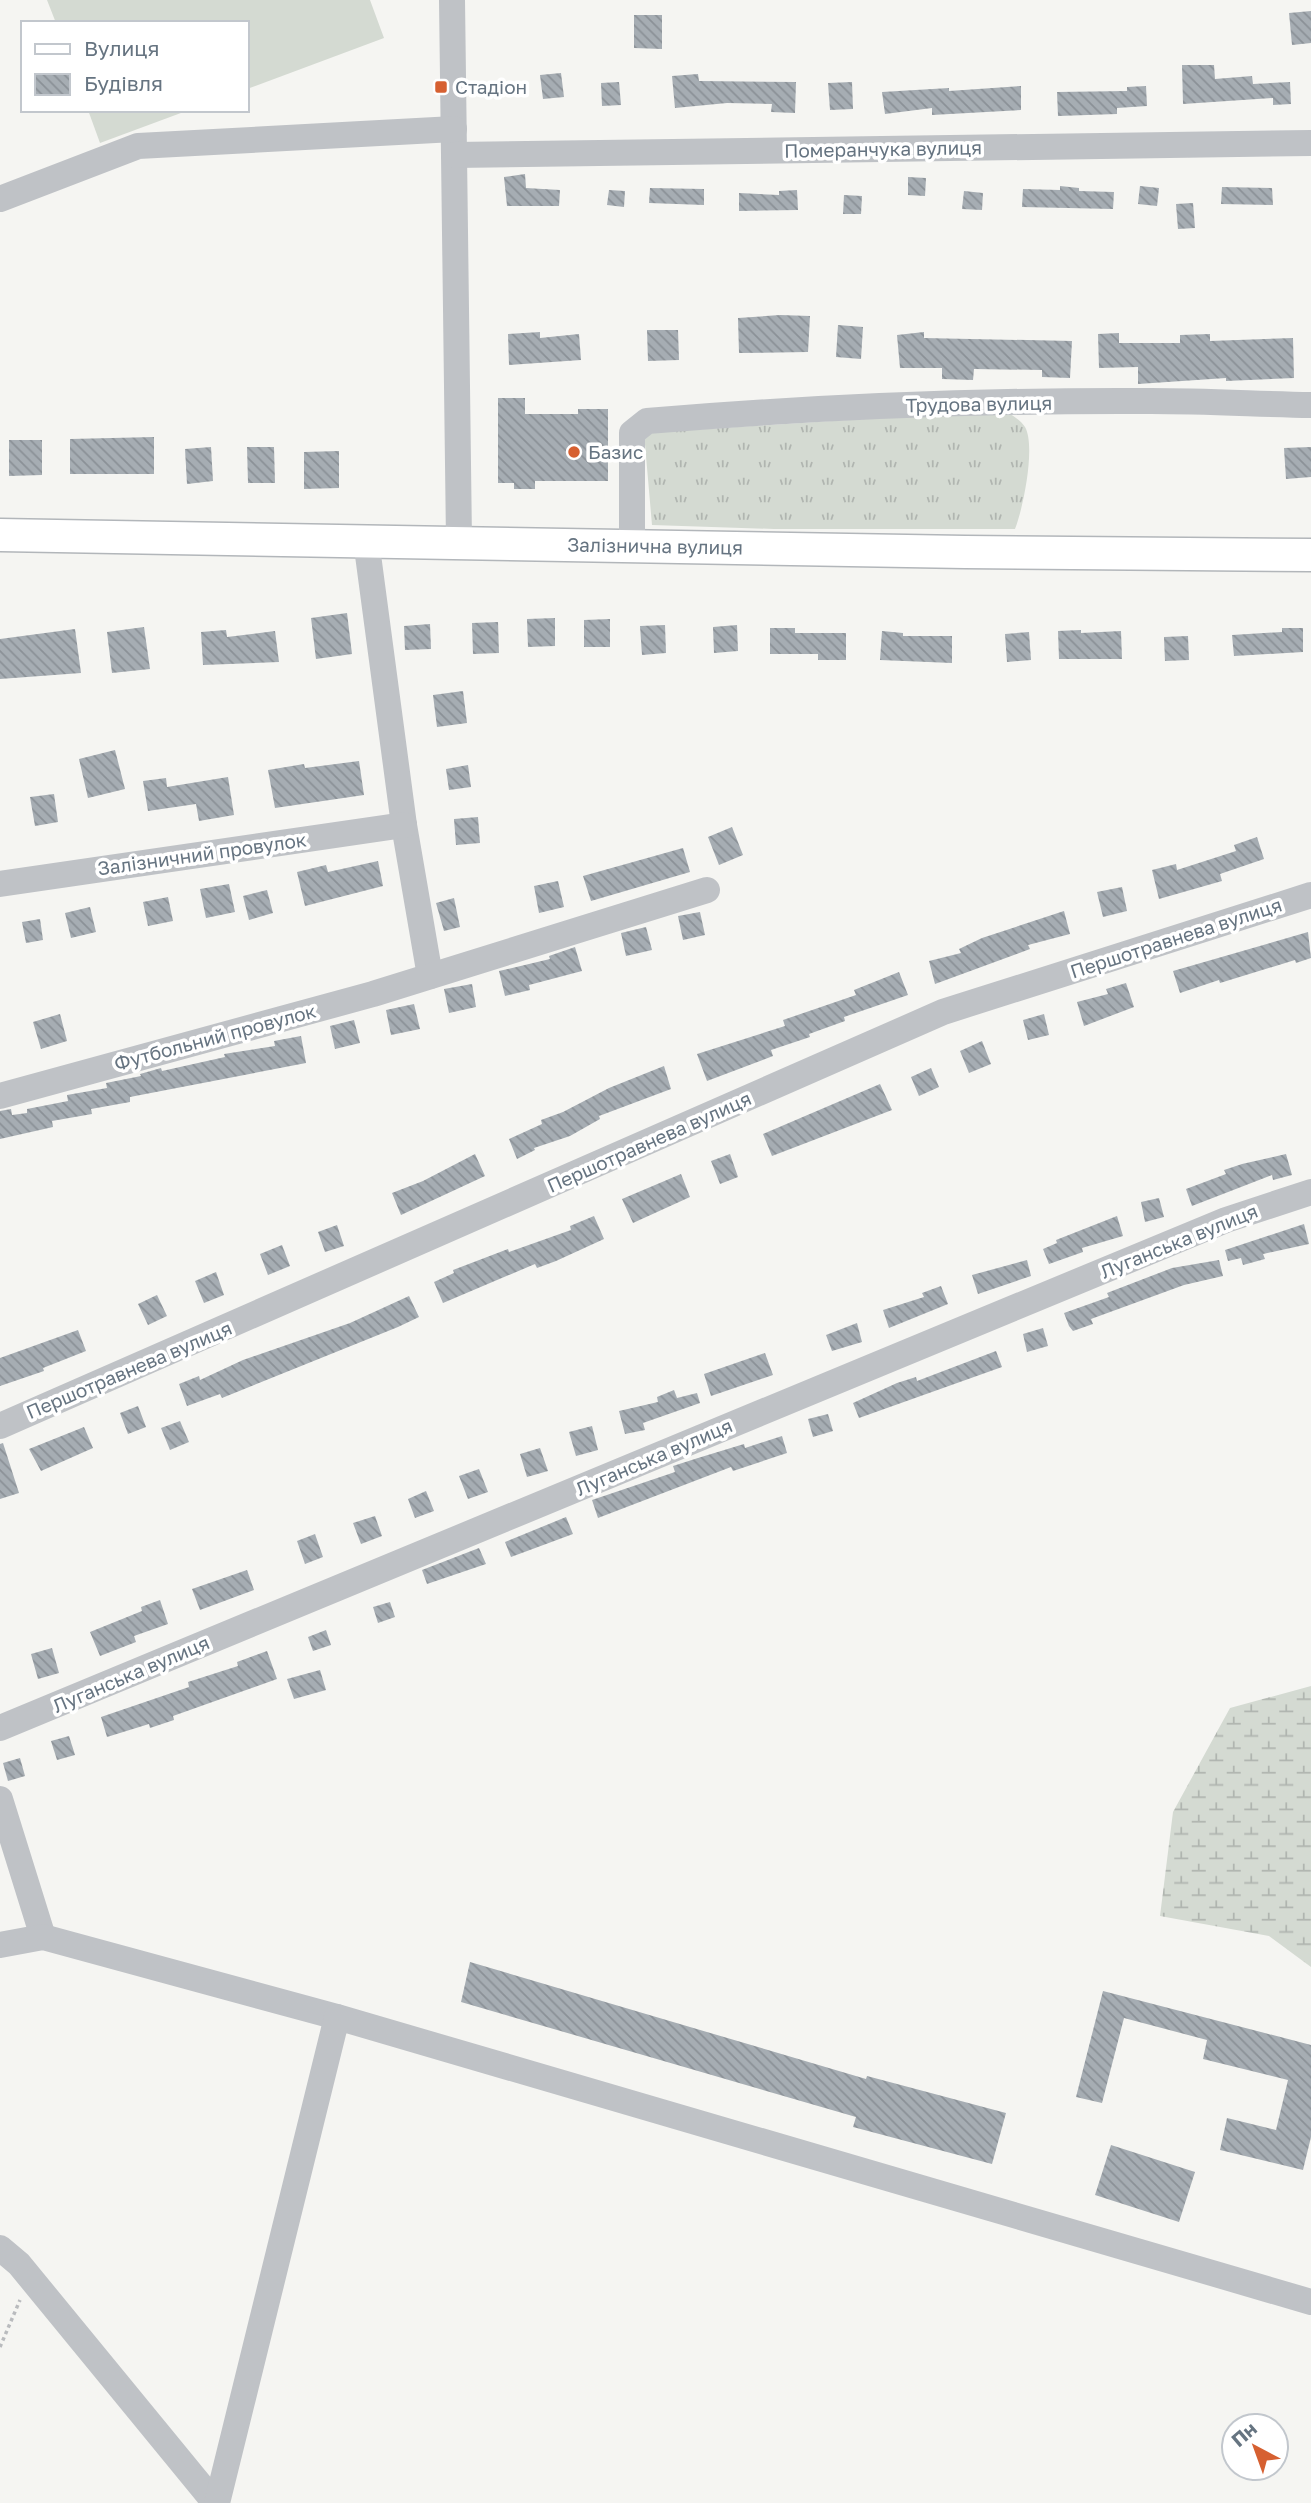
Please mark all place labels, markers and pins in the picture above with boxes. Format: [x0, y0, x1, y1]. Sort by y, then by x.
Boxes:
place label: Стадіон [455, 75, 527, 98]
marker: Стадіон [433, 79, 449, 95]
place label: Базис [588, 440, 643, 463]
marker: Базис [566, 444, 582, 460]

